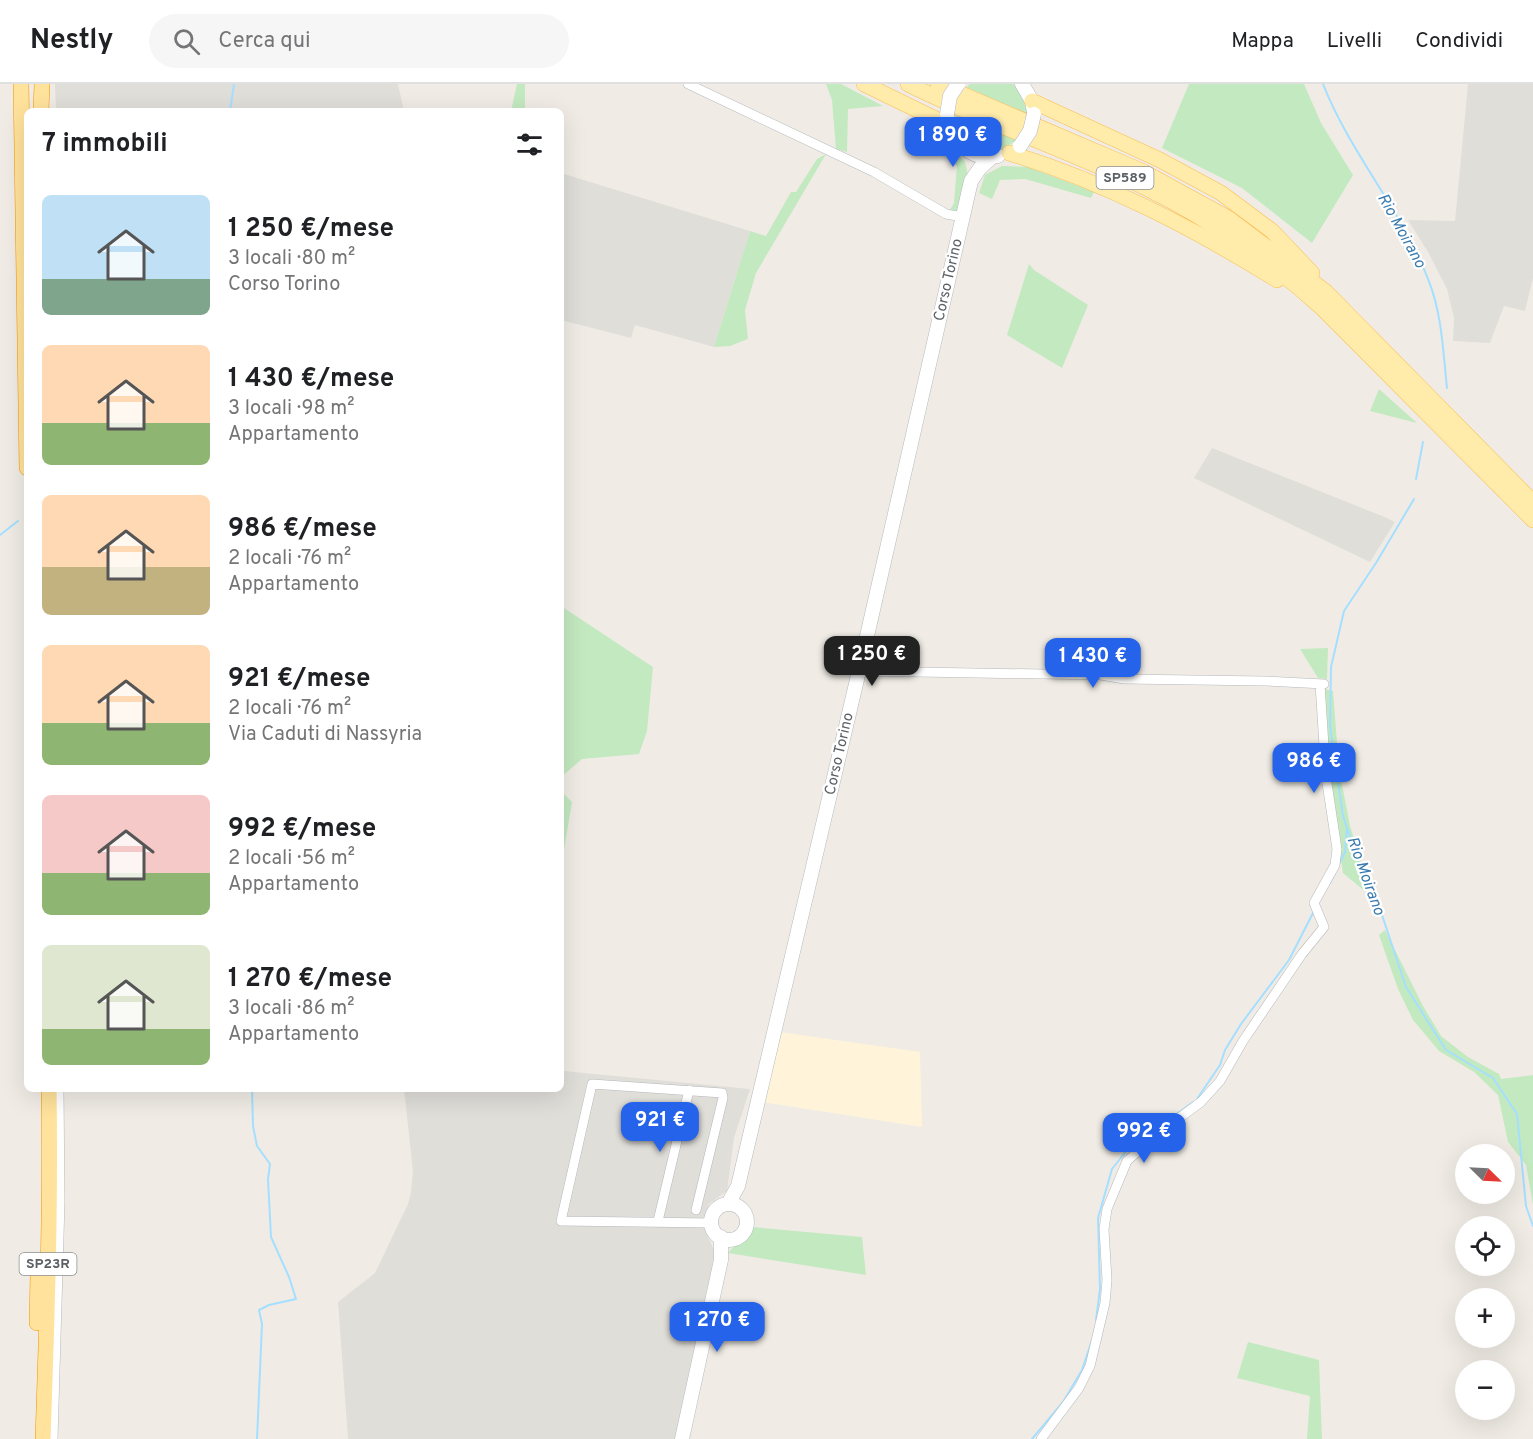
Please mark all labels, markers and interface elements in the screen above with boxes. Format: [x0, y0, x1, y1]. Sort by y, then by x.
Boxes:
search box [149, 14, 569, 68]
text: Nestly [30, 23, 113, 59]
icon: search [170, 25, 203, 58]
text: Cerca qui [218, 28, 311, 55]
text: Mappa [1231, 28, 1294, 55]
text: Livelli [1327, 28, 1382, 55]
text: Condividi [1415, 28, 1503, 55]
pin: 1 890 € [898, 117, 1008, 168]
text: 1 890 € [919, 123, 987, 149]
text: 7 immobili [42, 128, 168, 161]
icon: filters [513, 128, 546, 161]
road number: SP589 [1096, 167, 1154, 189]
water label: Rio Moirano [1372, 190, 1430, 272]
text: 1 250 €/mese [228, 213, 394, 246]
icon: home [90, 219, 162, 291]
street label: Corso Torino [930, 237, 968, 323]
text: 3 locali · 80 m² [228, 246, 355, 272]
text: Corso Torino [228, 272, 340, 298]
text: 1 430 €/mese [228, 363, 394, 396]
icon: home [90, 369, 162, 441]
text: 3 locali · 98 m² [228, 396, 355, 422]
text: Appartamento [228, 422, 359, 448]
text: 986 €/mese [228, 513, 377, 546]
icon: home [90, 519, 162, 591]
text: 2 locali · 76 m² [228, 546, 351, 572]
text: Appartamento [228, 572, 359, 598]
pin: 1 250 € [817, 636, 927, 687]
pin: 1 430 € [1038, 638, 1148, 689]
text: 1 250 € [838, 642, 906, 668]
text: 1 430 € [1059, 644, 1127, 670]
text: 921 €/mese [228, 663, 371, 696]
icon: home [90, 669, 162, 741]
text: 2 locali · 76 m² [228, 696, 351, 722]
street label: Corso Torino [821, 711, 859, 797]
text: Via Caduti di Nassyria [228, 722, 422, 748]
pin: 986 € [1272, 743, 1356, 794]
text: 986 € [1287, 749, 1341, 775]
text: 992 €/mese [228, 813, 376, 846]
icon: home [90, 819, 162, 891]
water label: Rio Moirano [1342, 834, 1389, 919]
text: 2 locali · 56 m² [228, 846, 355, 872]
text: Appartamento [228, 872, 359, 898]
text: 1 270 €/mese [228, 963, 392, 996]
icon: home [90, 969, 162, 1041]
text: 3 locali · 86 m² [228, 996, 355, 1022]
text: Appartamento [228, 1022, 359, 1048]
pin: 921 € [618, 1102, 702, 1153]
text: 921 € [635, 1108, 685, 1134]
pin: 992 € [1102, 1113, 1186, 1164]
text: 992 € [1117, 1119, 1171, 1145]
north arrow [1455, 1144, 1515, 1204]
map controls [1455, 1144, 1515, 1420]
button: locate [1455, 1216, 1515, 1276]
road number: SP23R [20, 1253, 76, 1275]
button: + [1455, 1288, 1515, 1348]
pin: 1 270 € [662, 1302, 772, 1353]
text: 1 270 € [684, 1308, 750, 1334]
button: − [1455, 1360, 1515, 1420]

